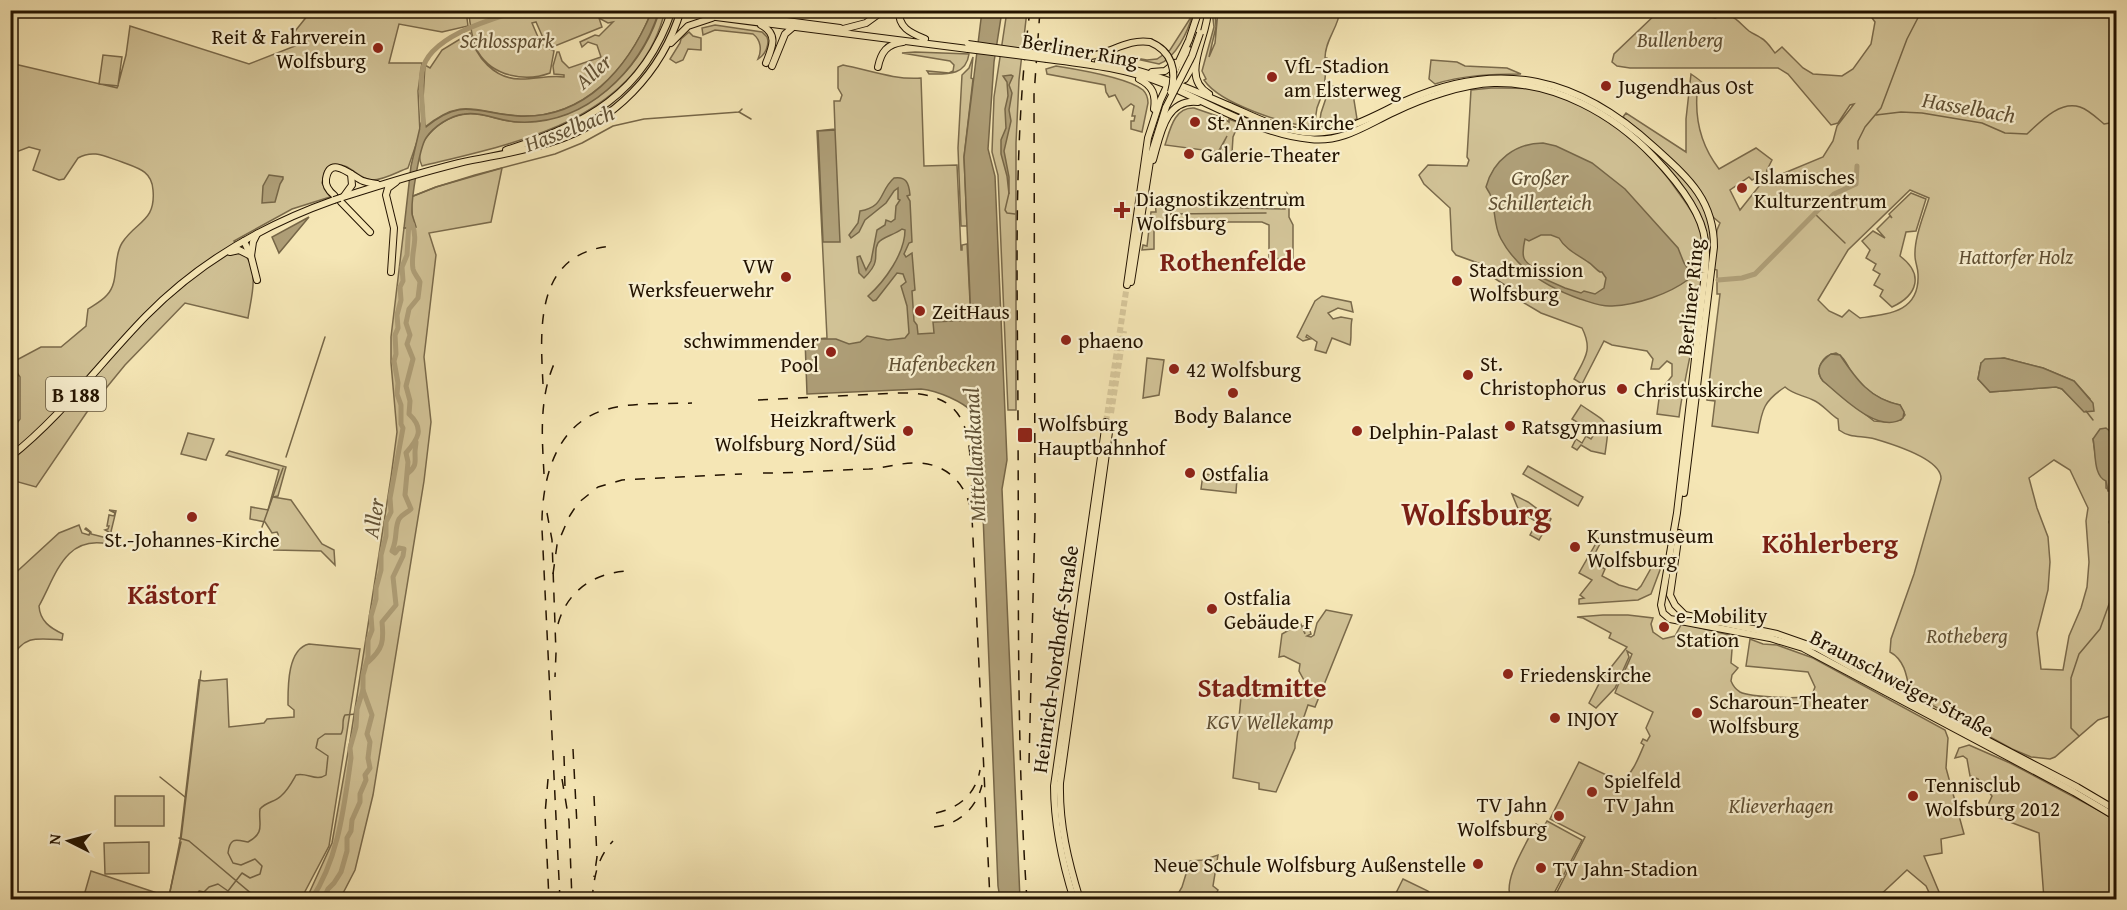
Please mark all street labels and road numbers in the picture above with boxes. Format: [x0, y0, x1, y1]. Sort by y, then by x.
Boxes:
street label: Berliner Ring [1020, 25, 1141, 76]
street label: Berliner Ring [1668, 236, 1712, 357]
road number: B 188 [46, 377, 106, 411]
street label: Heinrich-Nordhoff-Straße [1024, 543, 1086, 775]
street label: Braunschweiger Straße [1804, 621, 2000, 745]

